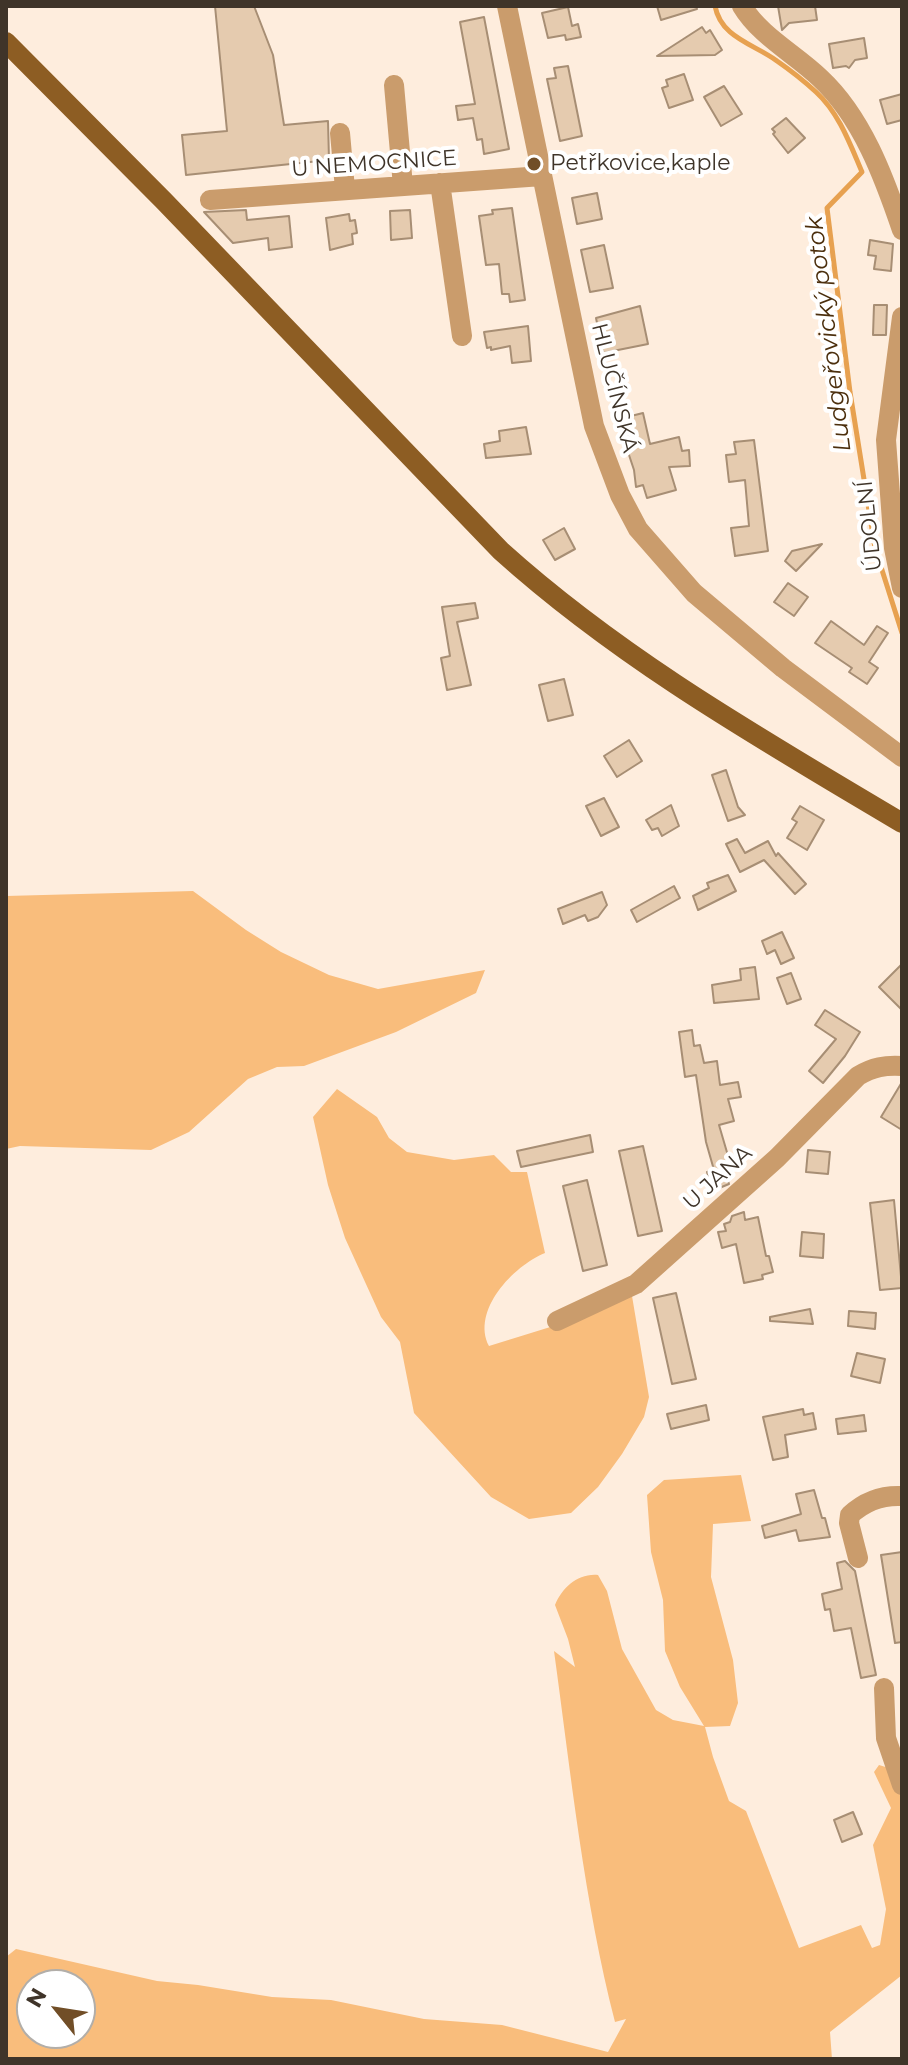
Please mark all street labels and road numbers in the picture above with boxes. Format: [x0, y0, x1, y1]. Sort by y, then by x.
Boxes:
street label: U NEMOCNICE [290, 145, 458, 183]
street label: HLUČÍNSKÁ [585, 321, 643, 455]
street label: ÚDOLNÍ [852, 479, 888, 573]
street label: U JANA [678, 1140, 758, 1216]

